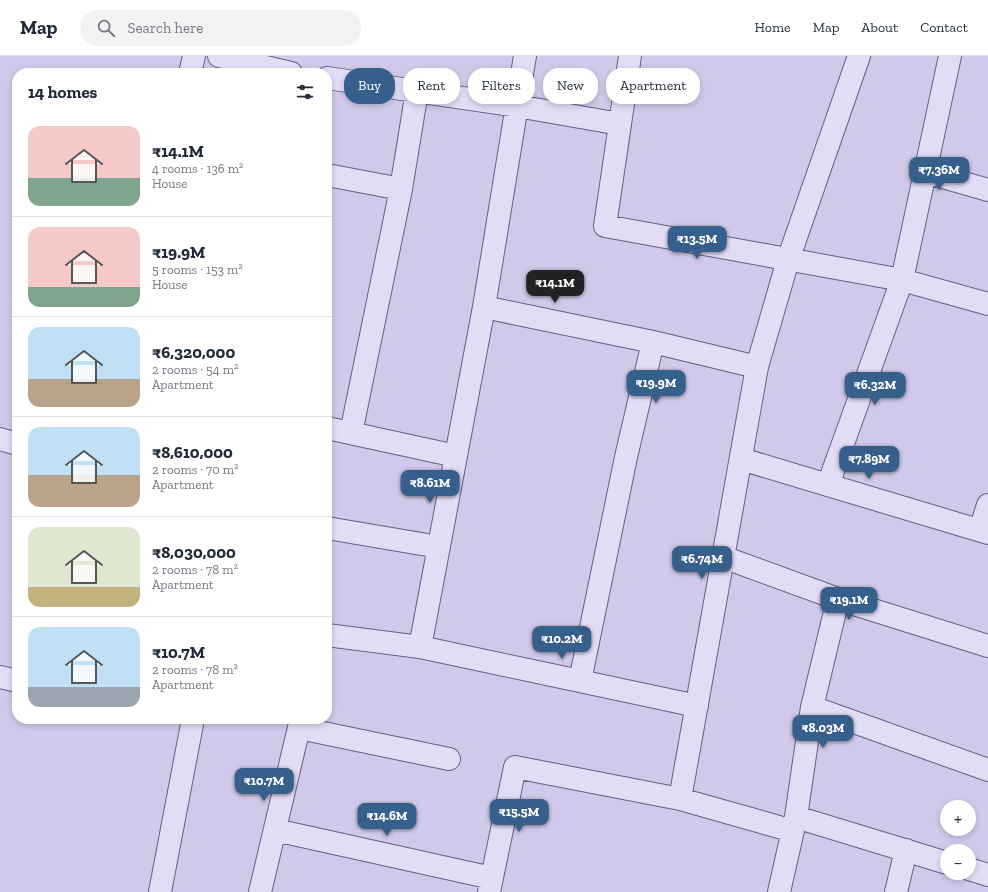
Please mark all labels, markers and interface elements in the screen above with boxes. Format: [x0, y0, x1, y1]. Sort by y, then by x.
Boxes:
search box [81, 10, 361, 46]
text: Map [20, 16, 57, 39]
icon: search [95, 17, 117, 39]
text: Search here [127, 19, 203, 37]
text: Home [755, 19, 791, 36]
text: Map [813, 19, 839, 36]
text: About [861, 19, 898, 36]
text: Contact [920, 19, 968, 36]
chip: Buy [344, 68, 395, 104]
chip: Rent [403, 68, 460, 104]
chip: Filters [468, 68, 535, 104]
chip: New [543, 68, 598, 104]
chip: Apartment [606, 68, 700, 104]
icon: filters [294, 81, 316, 103]
text: 14 homes [28, 82, 97, 102]
text: ₹14.1M [152, 141, 204, 161]
icon: home [60, 142, 108, 190]
pin: ₹7.36M [906, 157, 972, 191]
text: 4 rooms · 136 m² [152, 161, 243, 176]
text: ₹7.36M [918, 162, 960, 177]
text: House [152, 176, 187, 191]
pin: ₹13.5M [664, 226, 730, 260]
text: ₹13.5M [677, 231, 717, 246]
text: ₹19.9M [152, 242, 205, 262]
icon: home [60, 243, 108, 291]
text: 5 rooms · 153 m² [152, 262, 243, 277]
pin: ₹14.1M [522, 270, 588, 304]
text: ₹14.1M [535, 275, 575, 290]
text: House [152, 277, 187, 292]
text: ₹6,320,000 [152, 342, 235, 362]
icon: home [60, 343, 108, 391]
text: 2 rooms · 54 m² [152, 362, 238, 377]
pin: ₹19.9M [623, 370, 689, 404]
pin: ₹6.32M [842, 372, 908, 406]
text: ₹19.9M [636, 375, 676, 390]
text: Apartment [152, 377, 214, 392]
text: ₹6.32M [854, 377, 896, 392]
text: ₹8,610,000 [152, 442, 233, 462]
icon: home [60, 443, 108, 491]
pin: ₹7.89M [836, 446, 902, 480]
text: ₹7.89M [848, 451, 890, 466]
text: 2 rooms · 70 m² [152, 462, 238, 477]
pin: ₹8.61M [397, 470, 463, 504]
text: ₹8.61M [410, 475, 450, 490]
text: Apartment [152, 477, 214, 492]
text: ₹8,030,000 [152, 542, 236, 562]
icon: home [60, 543, 108, 591]
pin: ₹6.74M [669, 546, 735, 580]
text: ₹6.74M [681, 551, 723, 566]
text: 2 rooms · 78 m² [152, 562, 238, 577]
text: Apartment [152, 577, 214, 592]
pin: ₹19.1M [816, 587, 882, 621]
text: ₹19.1M [829, 592, 869, 607]
pin: ₹10.2M [529, 626, 595, 660]
text: ₹10.2M [541, 631, 583, 646]
text: ₹10.7M [152, 642, 205, 662]
icon: home [60, 643, 108, 691]
text: 2 rooms · 78 m² [152, 662, 238, 677]
text: Apartment [152, 677, 214, 692]
pin: ₹8.03M [790, 715, 856, 749]
text: ₹8.03M [801, 720, 845, 735]
pin: ₹10.7M [231, 768, 297, 802]
text: ₹10.7M [244, 773, 284, 788]
pin: ₹15.5M [486, 799, 552, 833]
map controls [940, 800, 976, 880]
button: + [940, 800, 976, 836]
pin: ₹14.6M [354, 803, 420, 837]
text: ₹15.5M [499, 804, 539, 819]
text: ₹14.6M [366, 808, 408, 823]
button: − [940, 844, 976, 880]

